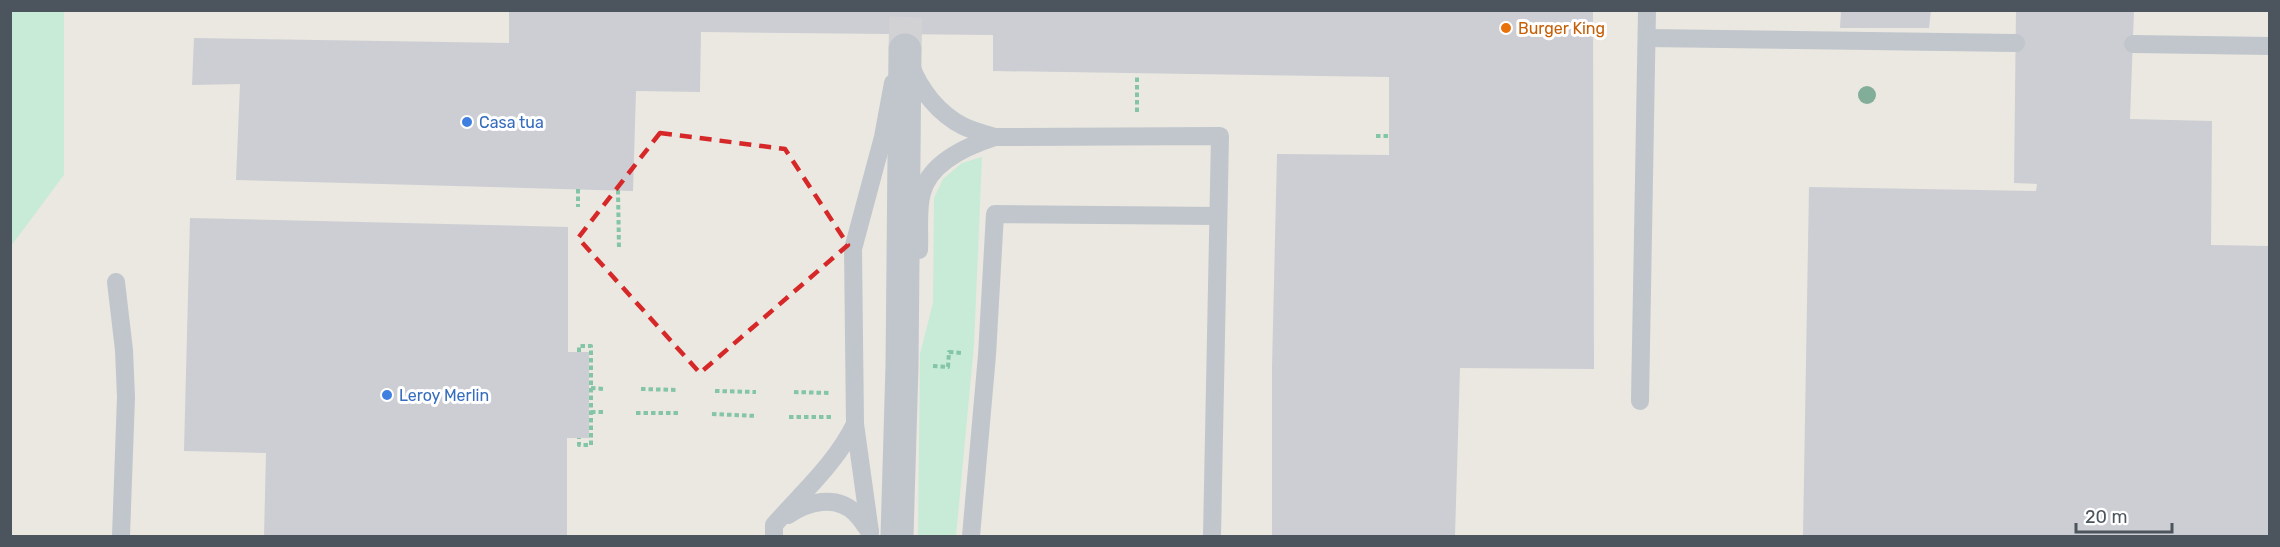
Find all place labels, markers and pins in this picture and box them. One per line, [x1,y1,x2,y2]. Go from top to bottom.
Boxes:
place label: Burger King [1518,19,1605,38]
marker: Burger King [1499,21,1513,35]
place label: Casa tua [479,113,544,132]
marker: Casa tua [460,115,474,129]
place label: Leroy Merlin [399,386,489,405]
marker: Leroy Merlin [380,388,394,402]

